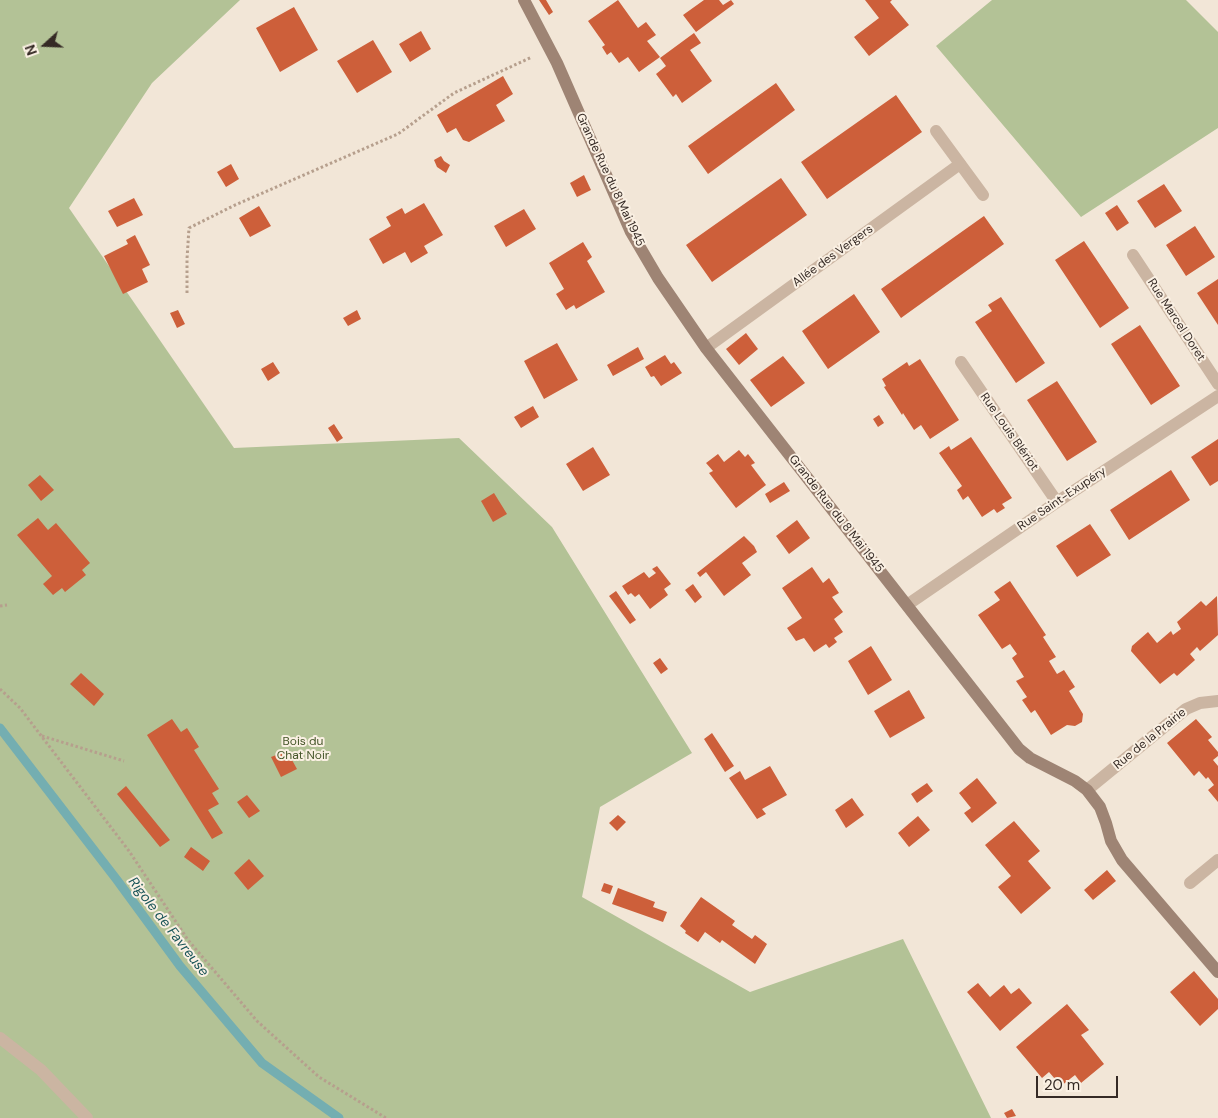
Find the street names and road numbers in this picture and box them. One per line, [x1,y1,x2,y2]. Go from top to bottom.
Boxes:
street label: Grande Rue du 8 Mai 1945 [573,111,647,249]
street label: Allée des Vergers [790,222,876,290]
street label: Rue Marcel Doret [1144,276,1208,364]
street label: Rue Louis Blériot [977,390,1041,474]
street label: Grande Rue du 8 Mai 1945 [786,452,886,576]
street label: Rue Saint-Exupéry [1015,464,1109,534]
street label: Rue de la Prairie [1111,705,1189,773]

